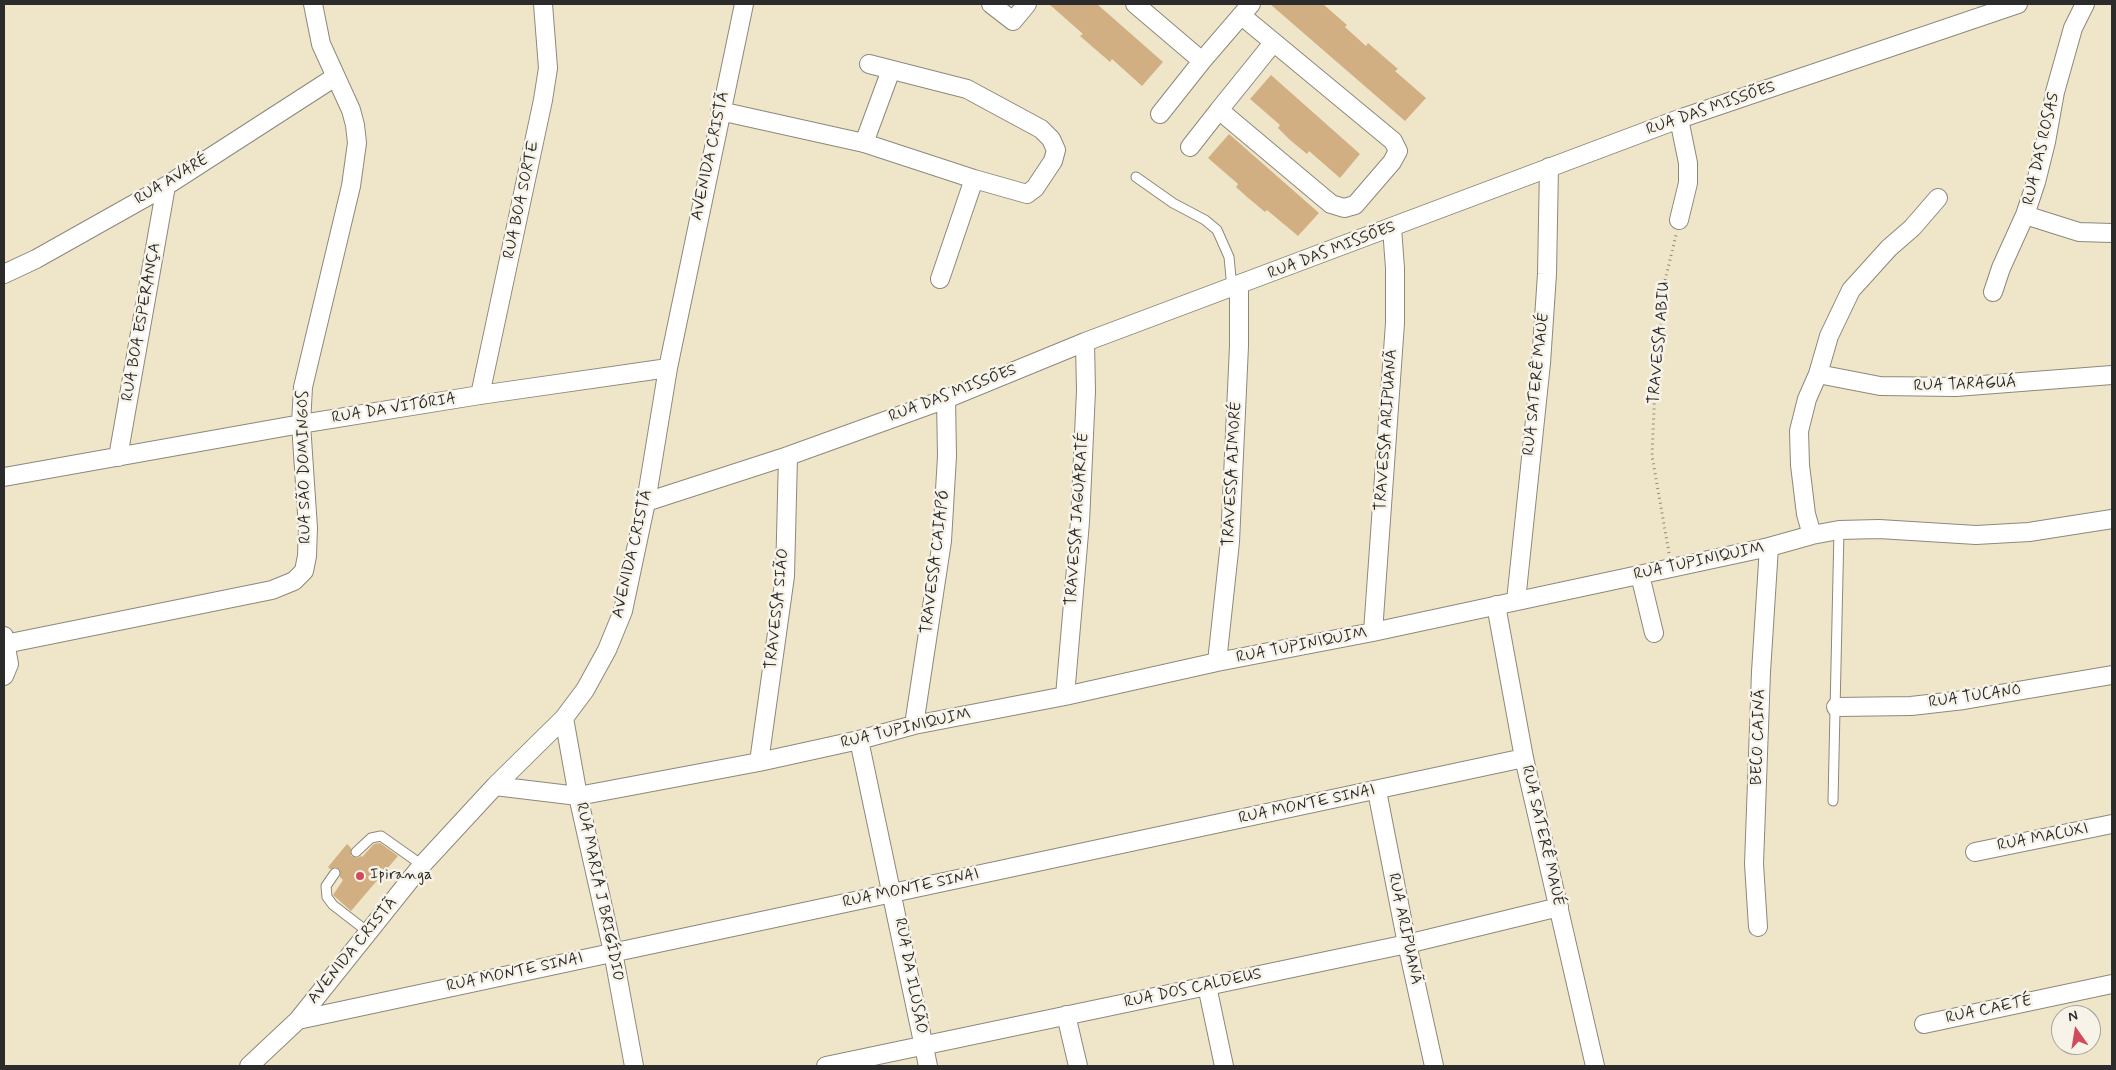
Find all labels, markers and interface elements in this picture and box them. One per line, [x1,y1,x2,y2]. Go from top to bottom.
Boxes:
street label: RUA DAS MISSÕES [1644,78,1778,140]
street label: AVENIDA CRISTÃ [688,90,734,222]
street label: RUA DAS ROSAS [2020,91,2064,207]
street label: RUA BOA SORTE [500,139,544,261]
street label: RUA AVARÉ [131,150,213,210]
street label: RUA DAS MISSÕES [1265,218,1399,284]
street label: RUA BOA ESPERANÇA [119,241,165,403]
street label: TRAVESSA ABIU [1645,281,1675,405]
street label: RUA SATERÊ MAUÉ [1520,311,1554,457]
street label: TRAVESSA ARIPUANÃ [1372,348,1402,512]
street label: RUA DAS MISSÕES [886,361,1020,427]
street label: RUA TARAGUÁ [1913,374,2017,396]
street label: RUA SÃO DOMINGOS [294,390,316,544]
street label: RUA DA VITÓRIA [331,390,457,428]
street label: TRAVESSA AIMORÉ [1220,401,1246,547]
street label: TRAVESSA JAGUARATÉ [1062,432,1094,606]
street label: AVENIDA CRISTÃ [609,488,657,620]
street label: TRAVESSA CAIAPÓ [918,489,954,635]
street label: RUA TUPINIQUIM [1632,539,1766,585]
street label: TRAVESSA SIÃO [762,547,794,671]
street label: RUA TUPINIQUIM [1235,624,1369,668]
street label: RUA TUCANO [1927,681,2023,713]
street label: BECO CAINÃ [1748,689,1770,785]
street label: RUA TUPINIQUIM [839,705,973,753]
street label: RUA SATERÊ MAUÉ [1516,764,1568,908]
street label: RUA MONTE SINAI [1237,781,1377,829]
street label: RUA MARIA J BRIGÍDIO [571,801,627,983]
street label: RUA MACUXI [1996,820,2090,856]
street label: RUA MONTE SINAI [841,865,981,913]
place label: Ipiranga [370,866,432,886]
marker: Ipiranga [354,870,366,882]
street label: RUA ARIPUANÃ [1383,872,1425,986]
street label: AVENIDA CRISTÃ [304,894,402,1008]
street label: RUA DA ILUSÃO [889,917,931,1035]
street label: RUA MONTE SINAI [445,949,585,997]
street label: RUA DOS CALDEUS [1123,965,1263,1013]
street label: RUA CAETÉ [1944,991,2034,1029]
north arrow [2051,1005,2101,1055]
text: N [2066,1007,2079,1026]

